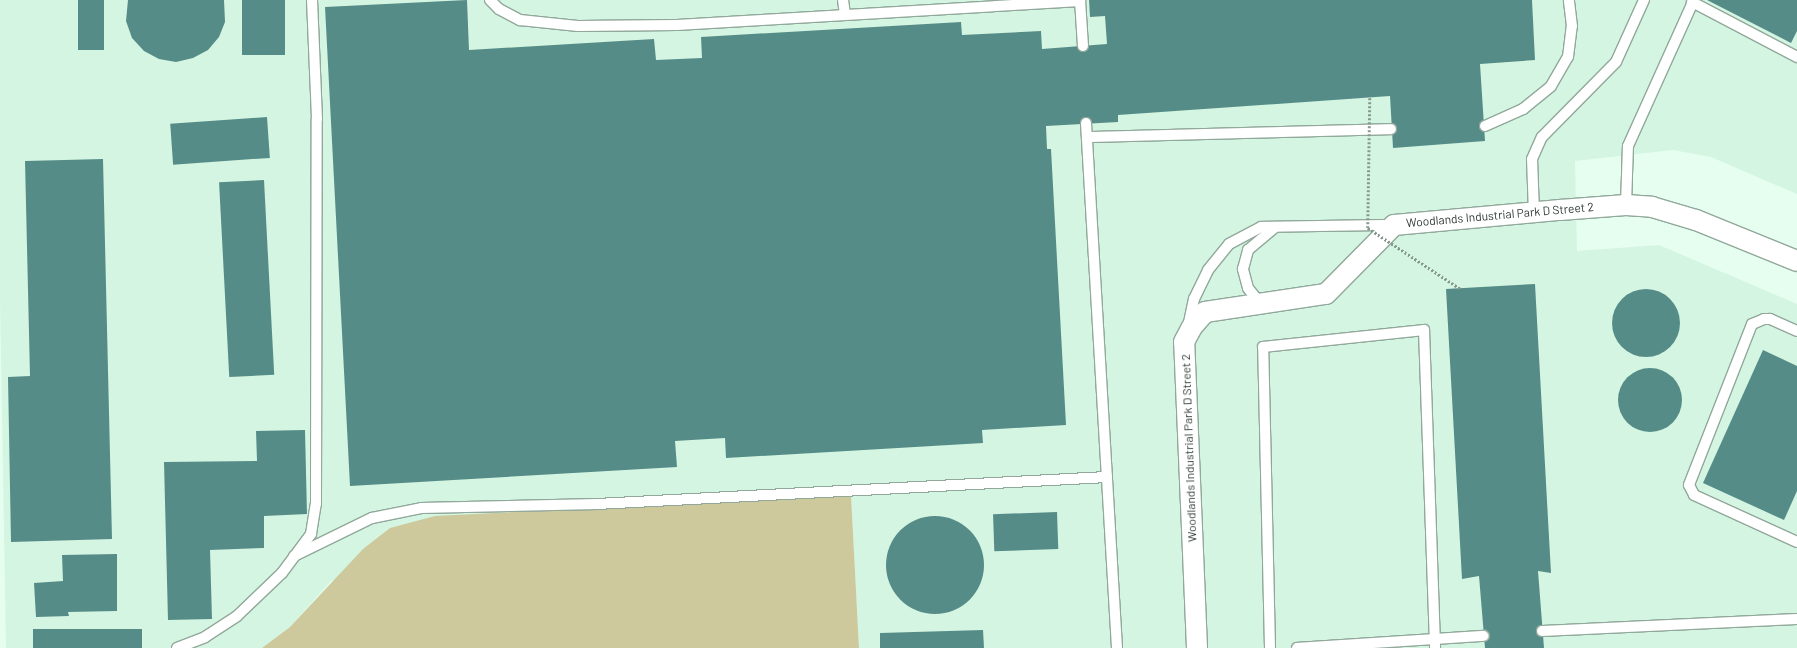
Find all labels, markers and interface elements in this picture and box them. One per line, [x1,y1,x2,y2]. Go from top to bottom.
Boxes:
street label: Woodlands Industrial Park D Street 2 [1406,200,1594,230]
street label: Woodlands Industrial Park D Street 2 [1179,354,1199,542]

